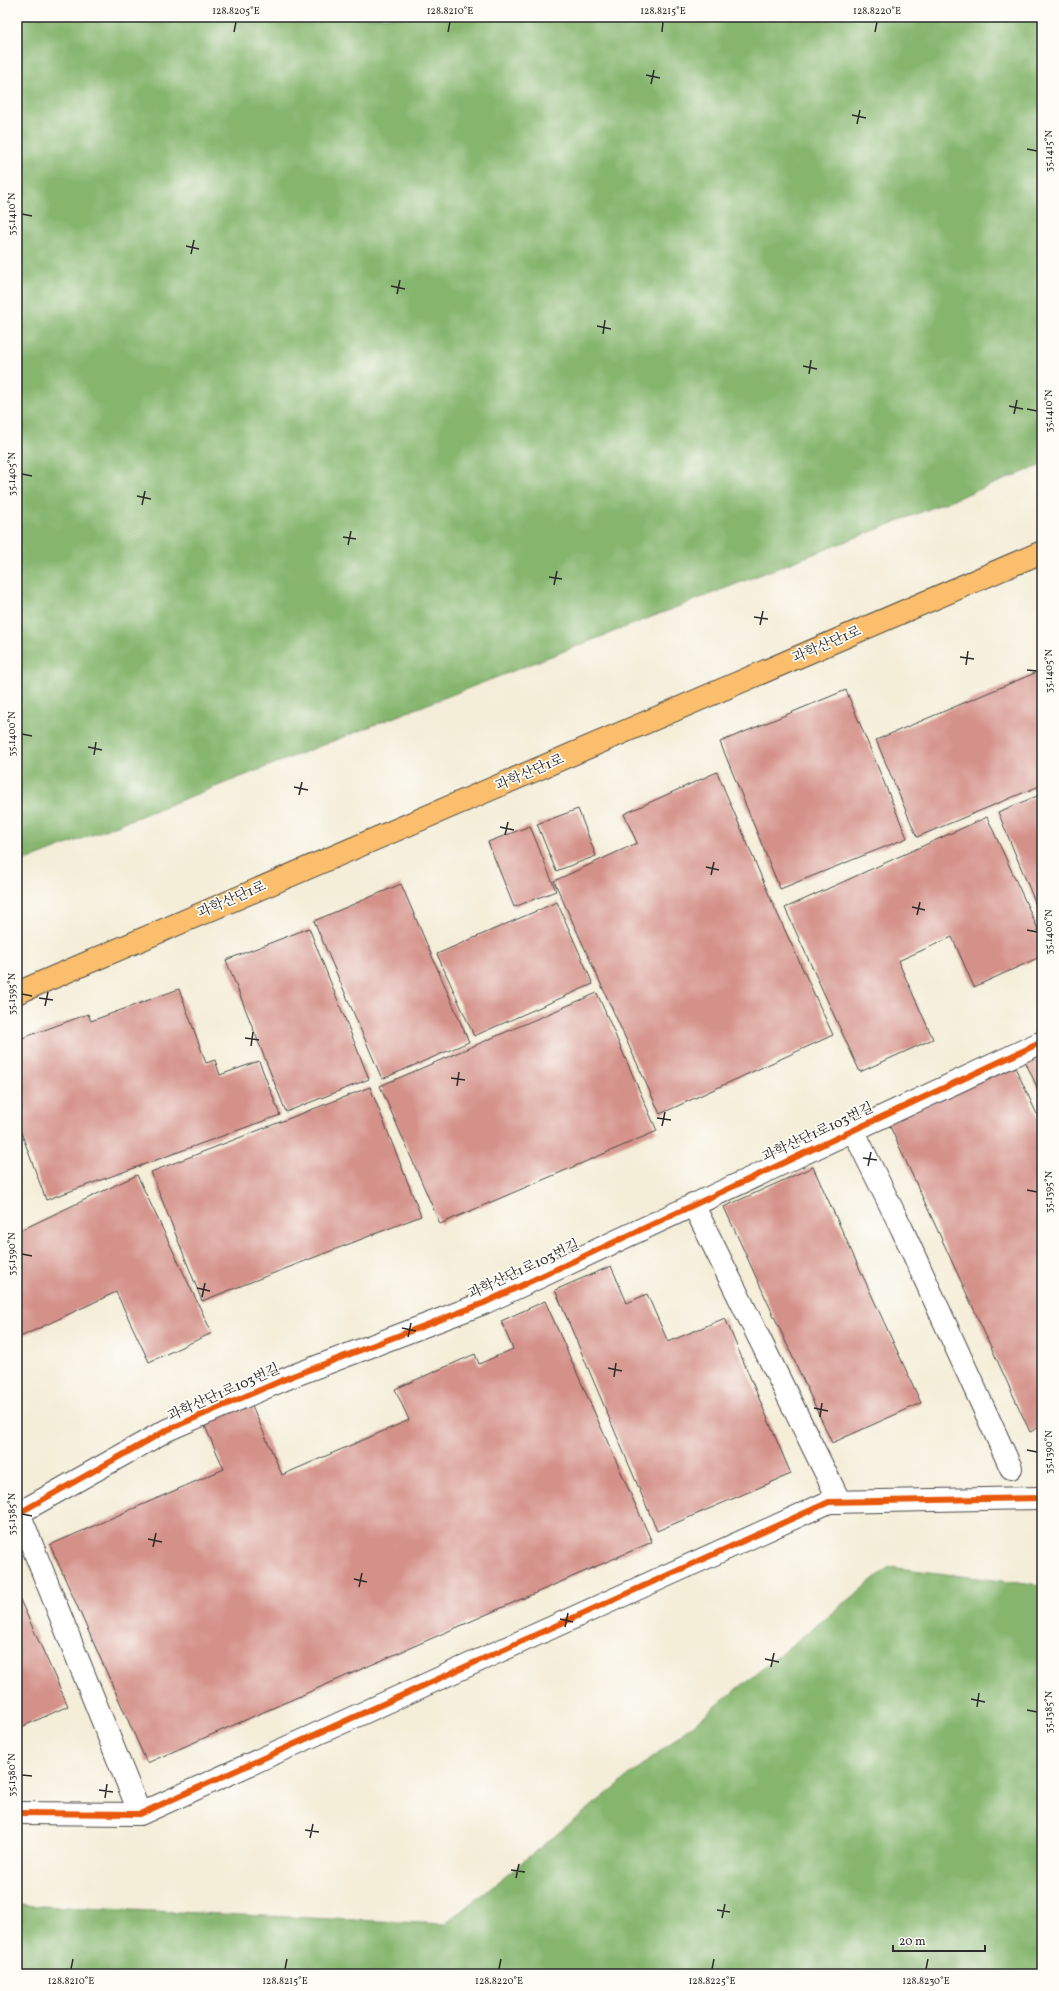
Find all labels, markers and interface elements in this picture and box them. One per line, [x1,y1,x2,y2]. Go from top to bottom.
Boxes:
text: 128.8205°E [212,4,260,18]
text: 128.8210°E [427,4,473,18]
text: 128.8215°E [640,4,686,18]
text: 128.8220°E [853,4,901,18]
text: 35.1415°N [1042,129,1056,172]
text: 35.1410°N [5,192,19,236]
text: 35.1410°N [1042,389,1056,433]
text: 35.1405°N [5,452,19,496]
street label: 과학산단1로 [790,622,865,668]
text: 35.1405°N [1042,649,1056,693]
text: 35.1400°N [5,711,19,757]
street label: 과학산단1로 [493,750,568,796]
street label: 과학산단1로 [195,877,270,923]
text: 35.1400°N [1042,909,1056,955]
text: 35.1395°N [5,972,19,1015]
street label: 과학산단1로103번길 [759,1099,877,1167]
text: 35.1395°N [1042,1170,1056,1213]
text: 35.1390°N [5,1232,19,1276]
street label: 과학산단1로103번길 [465,1236,583,1304]
street label: 과학산단1로103번길 [165,1360,283,1426]
text: 35.1390°N [1042,1430,1056,1474]
text: 35.1385°N [5,1492,19,1535]
text: 35.1385°N [1042,1690,1056,1733]
text: 35.1380°N [5,1753,19,1797]
scale bar [893,1927,985,1953]
text: 20 m [899,1934,926,1950]
text: 128.8210°E [48,1974,94,1988]
text: 128.8215°E [262,1974,308,1988]
text: 128.8220°E [475,1974,523,1988]
text: 128.8225°E [688,1974,736,1988]
text: 128.8230°E [902,1974,950,1988]

